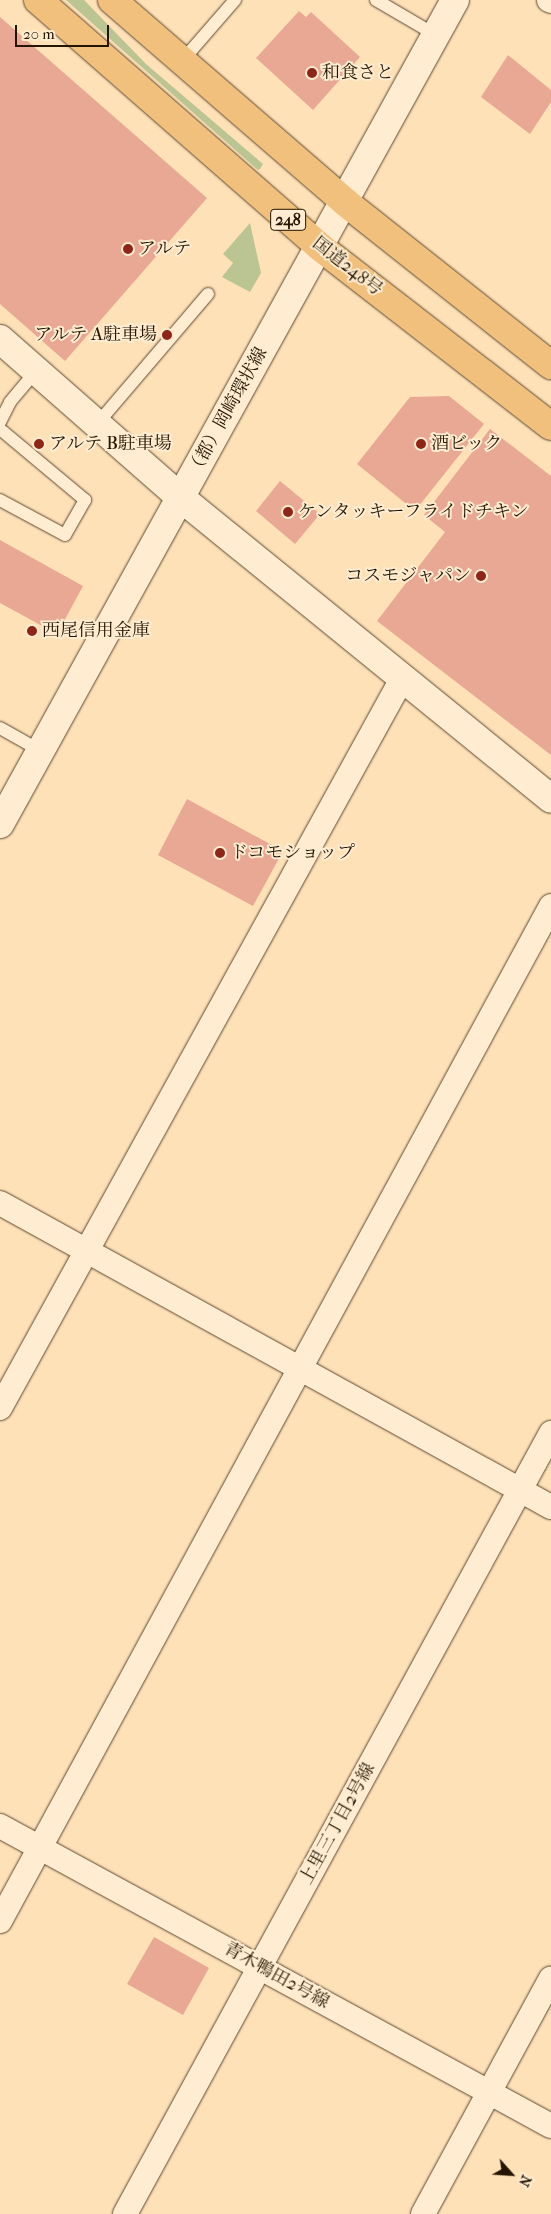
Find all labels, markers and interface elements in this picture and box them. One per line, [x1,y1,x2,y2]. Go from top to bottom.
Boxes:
scale bar [18,15,111,47]
text: 20 m [23,25,55,43]
place label: 和食さと [322,62,394,84]
marker: 和食さと [306,67,318,79]
road number: 248 [269,206,307,234]
street label: 国道248号 [308,233,386,301]
place label: アルテ [138,238,192,260]
marker: アルテ [122,243,134,255]
place label: アルテ A駐車場 [33,324,157,346]
marker: アルテ A駐車場 [161,329,173,341]
street label: （都）岡崎環状線 [184,344,272,480]
place label: アルテ B駐車場 [49,433,173,455]
place label: 酒ビック [431,433,503,455]
marker: アルテ B駐車場 [33,438,45,450]
marker: 酒ビック [415,438,427,450]
place label: ケンタッキーフライドチキン [298,501,532,523]
marker: ケンタッキーフライドチキン [282,506,294,518]
place label: コスモジャパン [345,565,471,587]
marker: コスモジャパン [475,570,487,582]
place label: 西尾信用金庫 [42,620,150,642]
marker: 西尾信用金庫 [26,625,38,637]
place label: ドコモショップ [230,842,356,864]
marker: ドコモショップ [214,847,226,859]
street label: 上里三丁目2号線 [296,1760,380,1888]
street label: 青木鴨田2号線 [219,1938,333,2014]
north arrow [486,2149,536,2199]
text: N [515,2172,535,2189]

